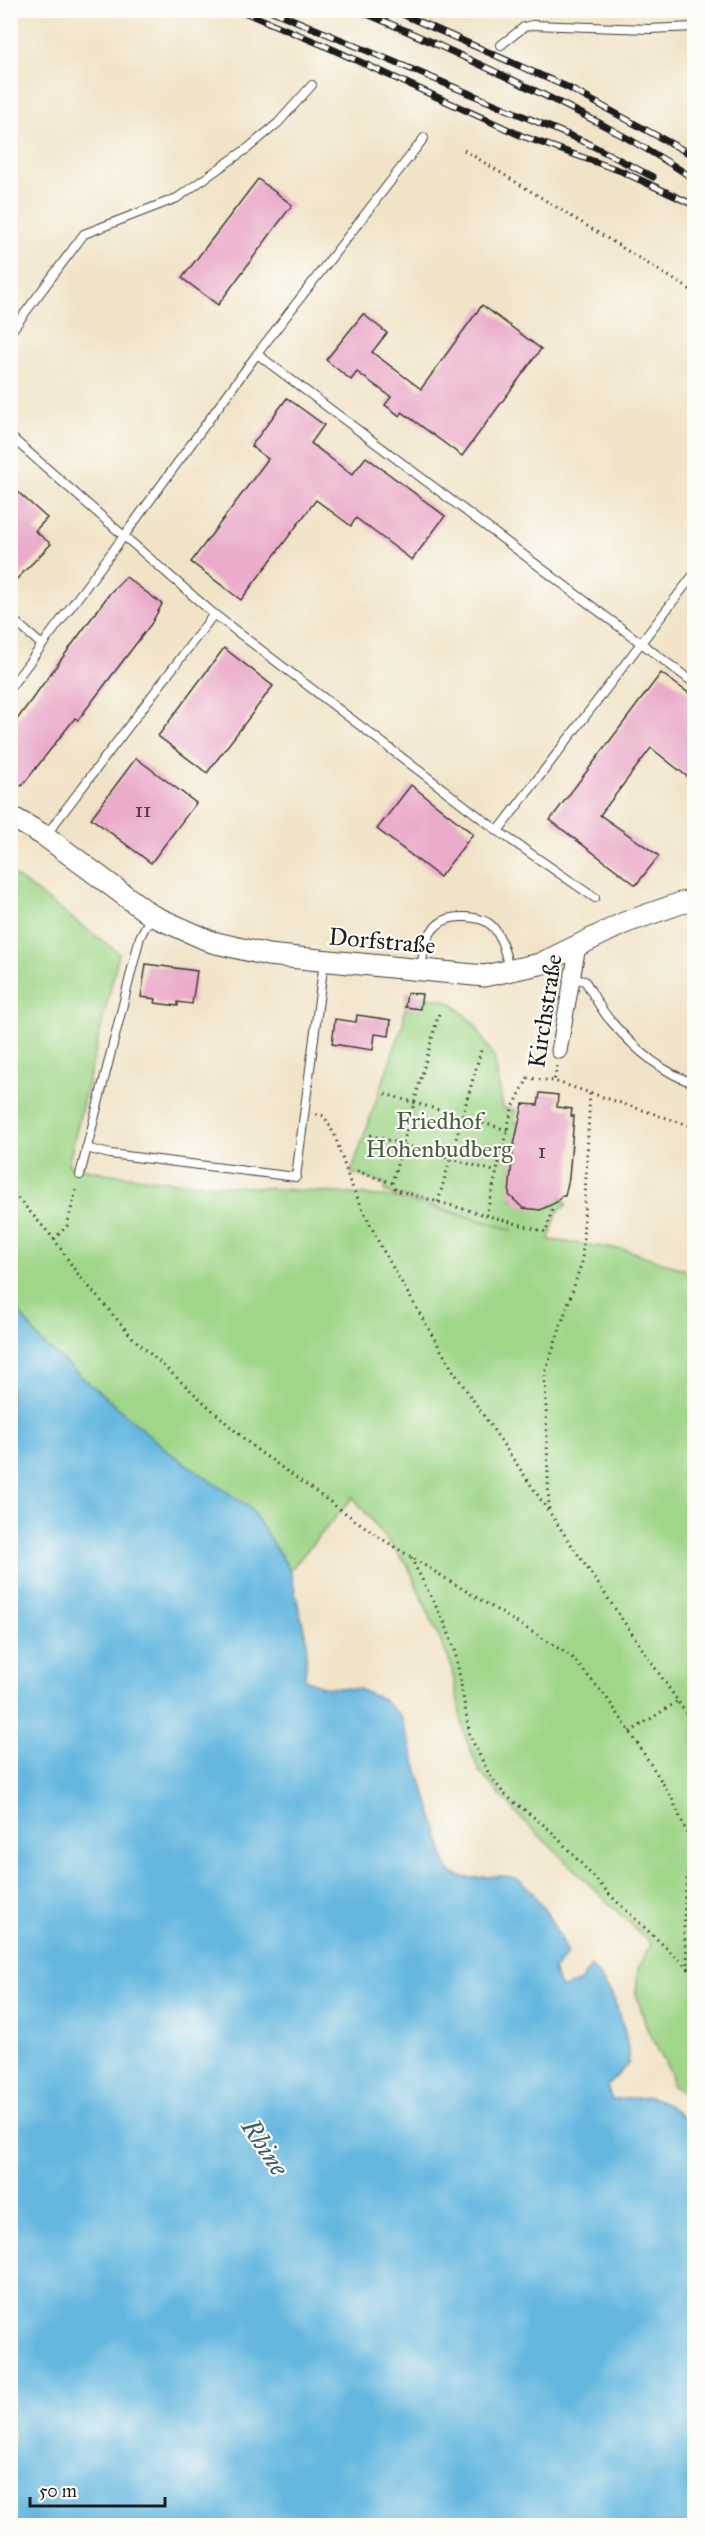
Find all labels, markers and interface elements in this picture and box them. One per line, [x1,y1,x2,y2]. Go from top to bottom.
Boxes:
house number: 11 [135,797,151,823]
street label: Dorfstraße [327,921,437,961]
street label: Kirchstraße [521,952,569,1070]
park label: Friedhof Hohenbudberg [365,1106,513,1164]
house number: 1 [538,1138,546,1164]
water label: Rhine [234,2112,296,2183]
scale bar [30,2470,165,2508]
text: 50 m [39,2480,77,2502]

